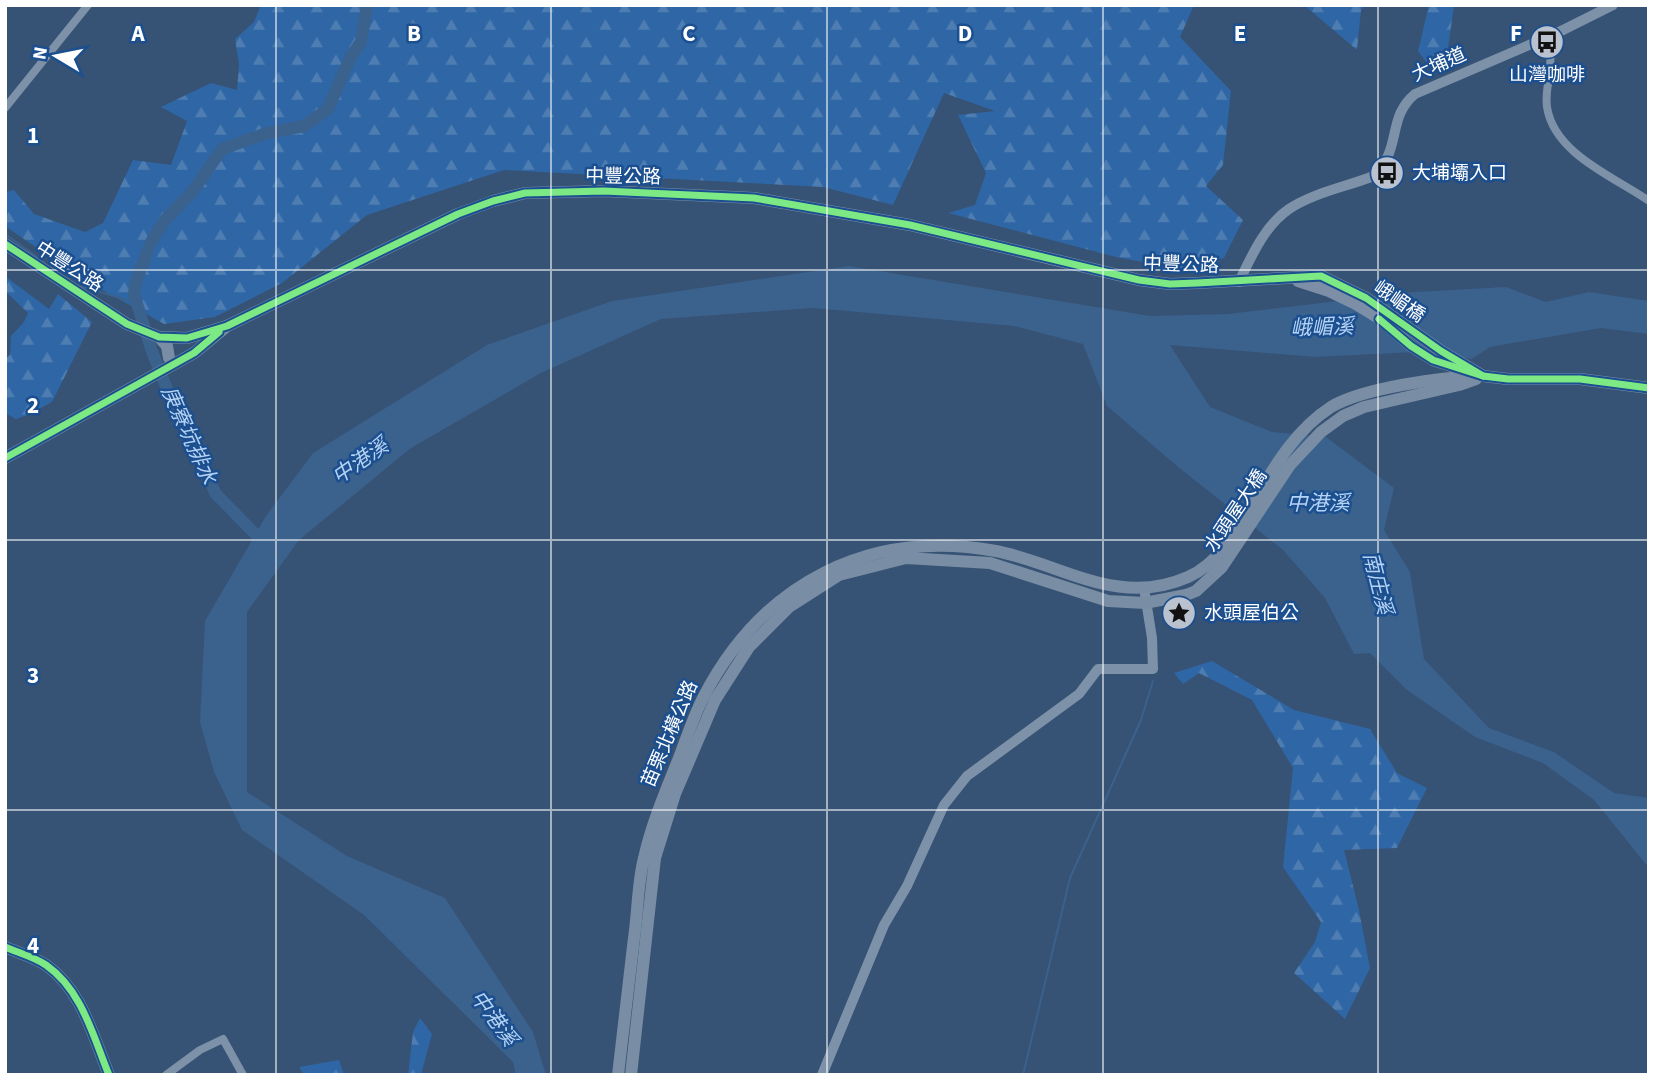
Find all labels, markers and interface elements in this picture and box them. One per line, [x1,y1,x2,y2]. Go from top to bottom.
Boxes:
text: A [130,17,145,50]
text: B [407,17,421,50]
text: C [682,17,696,50]
text: D [958,17,972,50]
text: E [1234,17,1246,50]
text: F [1510,17,1522,50]
north arrow [21,21,91,91]
bus stop icon: 山灣咖啡 [1528,23,1566,61]
street label: 大埔道 [1407,41,1471,89]
text: N [26,45,55,62]
place label: 山灣咖啡 [1509,62,1585,89]
text: 1 [27,119,39,152]
bus stop icon: 大埔壩入口 [1368,154,1406,192]
place label: 大埔壩入口 [1412,160,1507,187]
street label: 中豐公路 [585,163,661,191]
street label: 中豐公路 [30,235,108,299]
street label: 中豐公路 [1143,250,1219,280]
street label: 峨嵋橋 [1368,275,1430,329]
water label: 峨嵋溪 [1290,311,1357,343]
water label: 庚寮坑排水 [154,381,224,490]
text: 2 [27,389,39,422]
water label: 中港溪 [326,429,397,491]
street label: 水頭屋大橋 [1198,464,1274,558]
water label: 中港溪 [1287,488,1352,518]
water label: 南庄溪 [1356,549,1401,620]
place icon: 水頭屋伯公 [1160,594,1198,632]
place label: 水頭屋伯公 [1204,600,1299,627]
text: 3 [27,659,39,692]
street label: 苗栗北橫公路 [635,676,705,792]
text: 4 [27,929,39,962]
water label: 中港溪 [463,984,526,1055]

